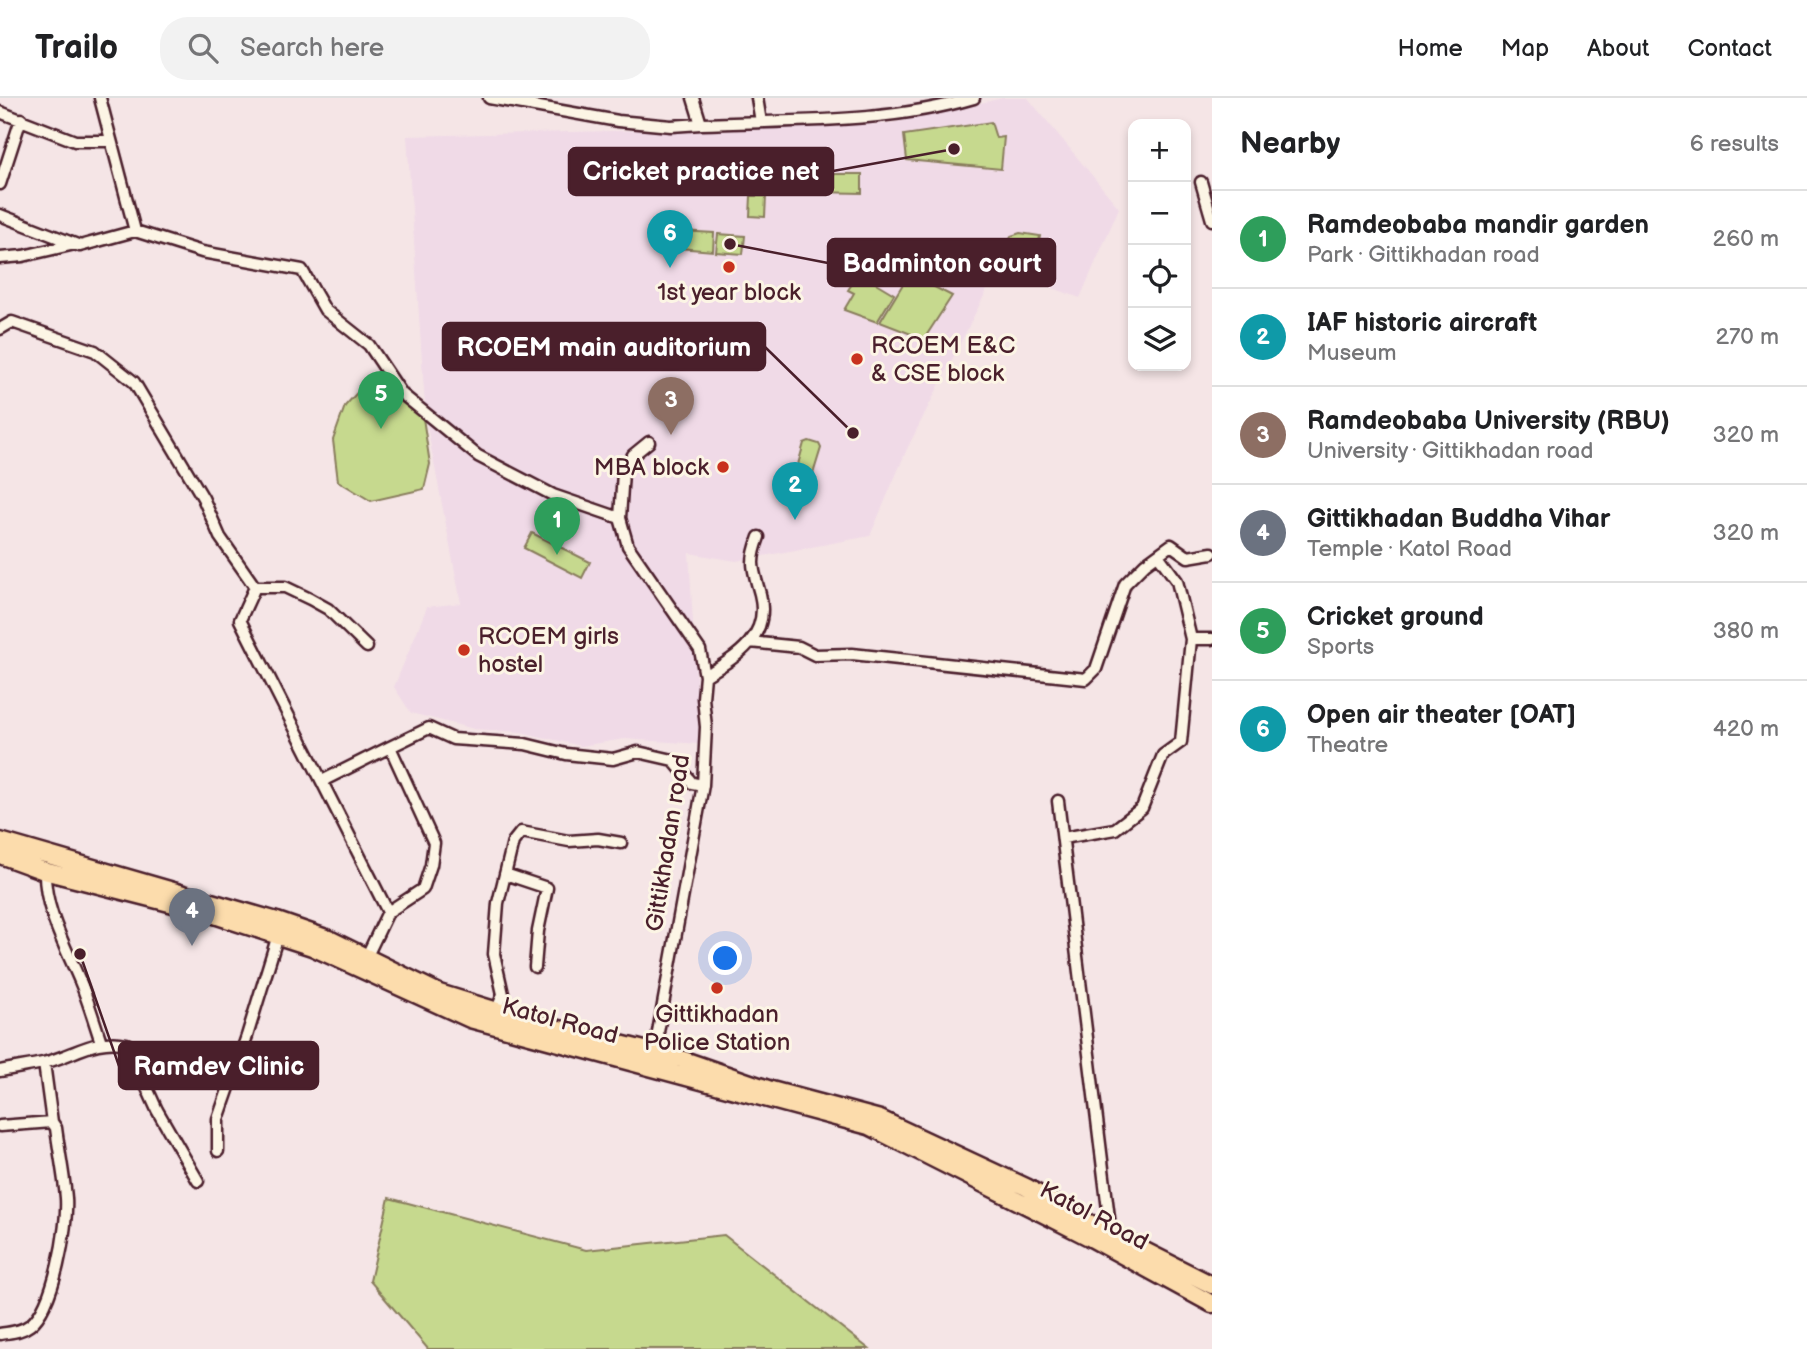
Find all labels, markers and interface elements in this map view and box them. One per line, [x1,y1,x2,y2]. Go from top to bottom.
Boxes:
search box [160,17,650,80]
text: Trailo [35,28,118,68]
icon: search [184,29,222,67]
text: Search here [240,33,384,64]
text: Home [1398,34,1463,63]
text: Map [1501,34,1549,63]
text: About [1587,34,1649,63]
text: Contact [1687,34,1772,63]
map controls [1128,119,1191,371]
button: + [1128,119,1191,182]
text: Nearby [1240,126,1340,162]
text: 6 results [1690,130,1779,158]
callout: Cricket practice net [569,148,833,195]
text: Cricket practice net [583,157,820,188]
button: − [1128,182,1191,245]
pin: 6 [647,210,693,268]
text: Ramdeobaba mandir garden [1307,210,1649,241]
text: 1 [1258,225,1268,253]
text: 260 m [1713,225,1779,253]
callout: Badminton court [828,239,1055,286]
text: Park · Gittikhadan road [1307,241,1540,269]
button: locate [1128,245,1191,308]
text: Badminton court [842,249,1042,280]
marker: 1st year block [721,259,737,275]
place label: 1st year block [657,278,801,307]
button: layers [1128,308,1191,371]
text: IAF historic aircraft [1307,308,1537,339]
callout: RCOEM main auditorium [443,323,765,370]
text: 2 [1256,323,1270,351]
text: 270 m [1715,323,1779,351]
place label: RCOEM E&C & CSE block [871,331,1015,388]
text: RCOEM main auditorium [457,333,751,364]
text: Museum [1307,339,1397,367]
marker: RCOEM E&C & CSE block [849,351,865,367]
pin: 5 [358,371,404,429]
pin: 3 [648,377,694,435]
text: Ramdeobaba University (RBU) [1307,406,1670,437]
text: 3 [1256,421,1270,449]
text: 320 m [1713,421,1779,449]
text: University · Gittikhadan road [1307,437,1593,465]
place label: MBA block [594,453,709,482]
marker: MBA block [715,459,731,475]
pin: 2 [772,462,818,520]
pin: 1 [534,497,580,555]
text: Gittikhadan Buddha Vihar [1307,504,1610,535]
text: 4 [1256,519,1270,547]
text: 320 m [1713,519,1779,547]
text: Temple · Katol Road [1307,535,1512,563]
text: Cricket ground [1307,602,1484,633]
text: 5 [1256,617,1270,645]
text: 380 m [1713,617,1779,645]
place label: RCOEM girls hostel [478,622,619,679]
text: Sports [1307,633,1374,661]
marker: RCOEM girls hostel [456,642,472,658]
text: Open air theater [OAT] [1307,700,1576,731]
text: 6 [1256,715,1270,743]
text: 420 m [1713,715,1779,743]
text: Theatre [1307,731,1388,759]
street label: Gittikhadan road [640,752,696,934]
pin: 4 [169,888,215,946]
your location [708,941,742,975]
marker: Gittikhadan Police Station [709,980,725,996]
street label: Katol Road [499,992,621,1050]
place label: Gittikhadan Police Station [644,1000,790,1057]
callout: Ramdev Clinic [119,1042,318,1089]
text: Ramdev Clinic [134,1052,304,1083]
street label: Katol Road [1035,1175,1153,1257]

